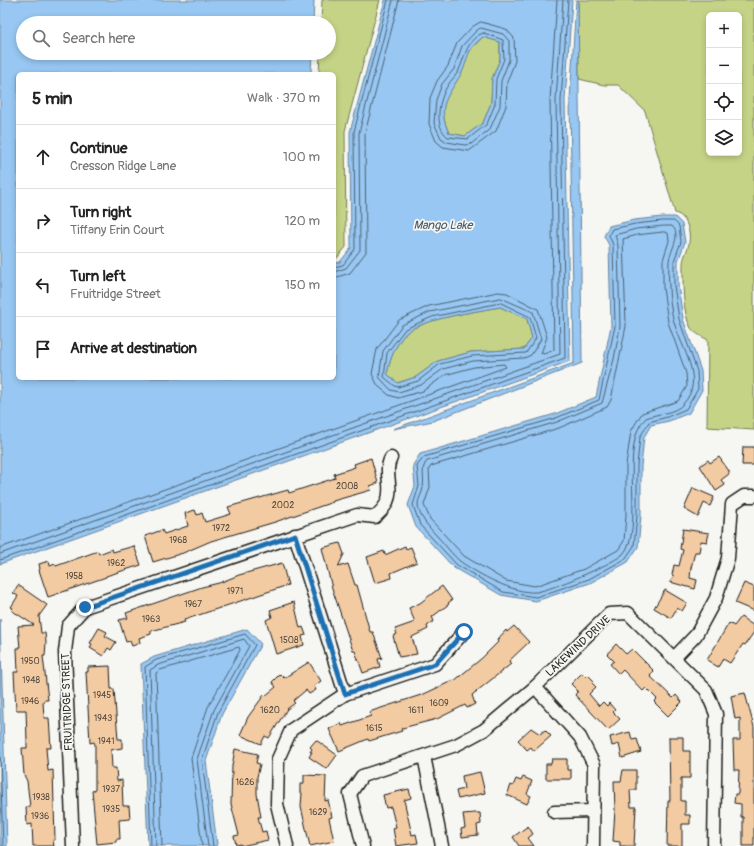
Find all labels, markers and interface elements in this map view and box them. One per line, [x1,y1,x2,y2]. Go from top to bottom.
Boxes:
map controls [706,12,742,156]
button: + [706,12,742,48]
search box [16,16,336,60]
icon: search [30,27,52,49]
text: Search here [62,29,135,48]
button: − [706,48,742,84]
button: locate [706,84,742,120]
text: 5 min [32,88,72,109]
text: Walk · 370 m [247,90,320,106]
button: layers [706,120,742,156]
text: Continue [70,139,128,158]
icon: ahead [32,146,54,168]
text: 100 m [283,149,320,165]
text: Cresson Ridge Lane [70,158,176,174]
text: Turn right [70,203,131,222]
icon: right [32,210,54,232]
text: 120 m [284,213,320,229]
water label: Mango Lake [413,218,474,233]
text: Tiffany Erin Court [70,222,164,238]
text: Turn left [70,267,126,286]
icon: left [32,274,54,296]
text: 150 m [285,277,320,293]
text: Fruitridge Street [70,286,161,302]
icon: arrive [32,338,54,360]
text: Arrive at destination [70,339,197,358]
house number: 2008 [336,481,358,492]
house number: 2002 [272,500,294,511]
house number: 1972 [212,523,230,534]
house number: 1968 [169,535,187,546]
house number: 1962 [107,558,125,569]
house number: 1958 [65,571,83,582]
house number: 1971 [227,586,243,597]
route end [76,598,94,616]
house number: 1967 [184,599,202,610]
street label: LAKEWIND DRIVE [543,613,613,679]
house number: 1963 [142,614,160,625]
route start [455,623,473,641]
house number: 1508 [279,635,299,646]
street label: FRUITRIDGE STREET [59,653,75,751]
house number: 1950 [20,656,40,667]
house number: 1948 [22,675,40,686]
house number: 1945 [93,690,111,701]
house number: 1946 [21,696,39,707]
house number: 1609 [429,698,449,709]
house number: 1620 [260,705,280,716]
house number: 1611 [408,705,424,716]
house number: 1943 [94,713,112,724]
house number: 1615 [365,723,383,734]
house number: 1941 [98,736,114,747]
house number: 1626 [235,777,255,788]
house number: 1937 [102,784,120,795]
house number: 1938 [32,792,50,803]
house number: 1935 [102,804,120,815]
house number: 1629 [309,807,328,818]
house number: 1936 [31,811,49,822]

